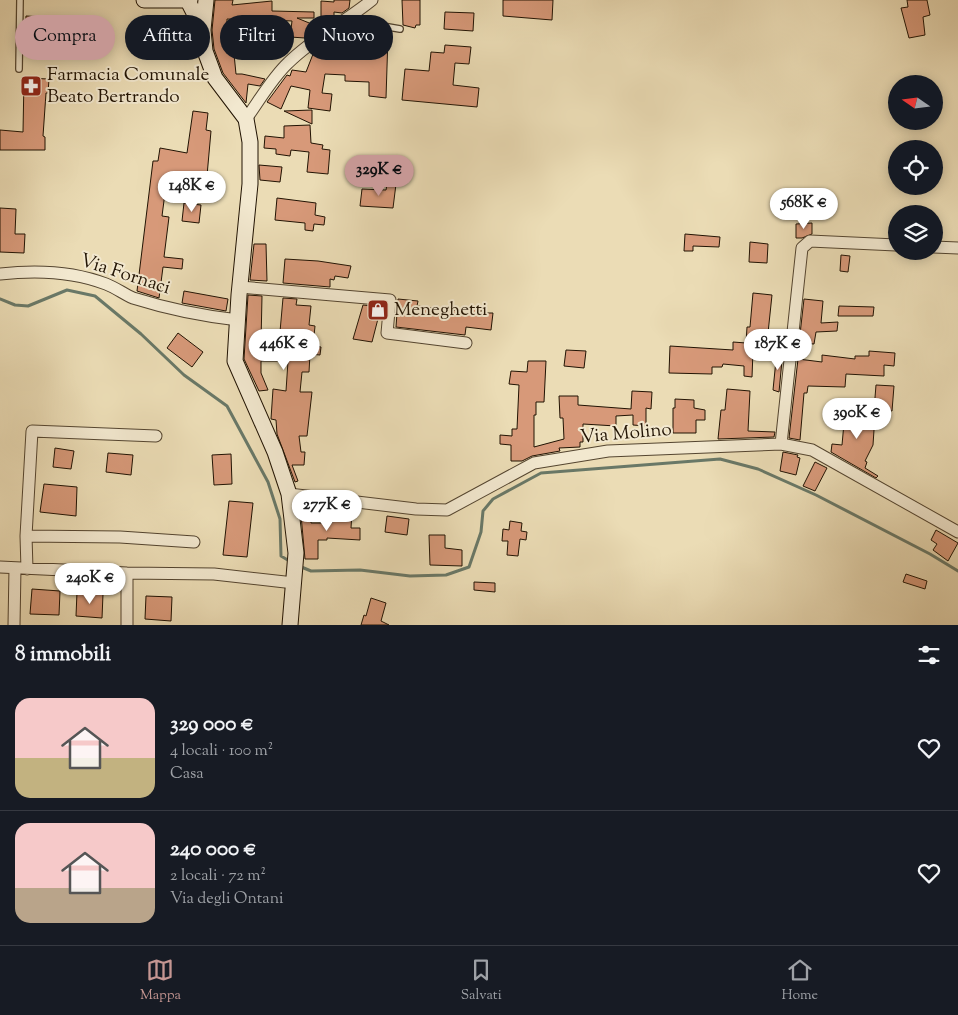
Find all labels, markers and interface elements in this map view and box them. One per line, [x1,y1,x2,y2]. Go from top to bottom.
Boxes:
chip: Compra [15,15,115,60]
chip: Affitta [125,15,210,60]
chip: Filtri [220,15,294,60]
chip: Nuovo [304,15,393,60]
place label: Farmacia Comunale Beato Bertrando [47,62,210,111]
pharmacy icon: Farmacia Comunale Beato Bertrando [19,74,43,98]
north arrow [888,75,942,130]
map controls [888,75,943,260]
button: locate [888,140,943,195]
pin: 329K € [338,154,420,197]
text: 329K € [356,159,402,182]
pin: 148K € [151,170,233,213]
text: 148K € [169,175,215,198]
pin: 568K € [763,188,845,230]
text: 568K € [781,192,827,215]
button: layers [888,205,943,260]
street label: Via Fornaci [76,248,174,302]
place label: Meneghetti [394,297,487,324]
shop icon: Meneghetti [366,298,390,322]
pin: 446K € [243,328,325,371]
pin: 187K € [737,328,819,371]
text: 446K € [260,333,308,356]
text: 187K € [755,333,801,356]
pin: 390K € [816,398,898,440]
text: 390K € [833,402,881,425]
street label: Via Molino [579,417,673,451]
pin: 277K € [286,490,368,532]
text: 277K € [303,494,351,517]
pin: 240K € [49,562,131,605]
text: 240K € [66,567,114,590]
text: 8 immobili [15,640,111,670]
icon: filters [915,641,943,669]
text: 329 000 € [170,710,254,740]
icon: home [55,718,115,778]
icon: heart [915,734,943,762]
text: 4 locali · 100 m² [170,740,273,763]
text: Casa [170,763,204,786]
text: 240 000 € [170,835,257,865]
icon: home [55,843,115,903]
icon: heart [915,859,943,887]
text: 2 locali · 72 m² [170,865,266,888]
text: Via degli Ontani [170,888,284,911]
tab: Mappa [140,956,181,1006]
tab: Salvati [461,956,502,1006]
tab: Home [781,956,818,1006]

